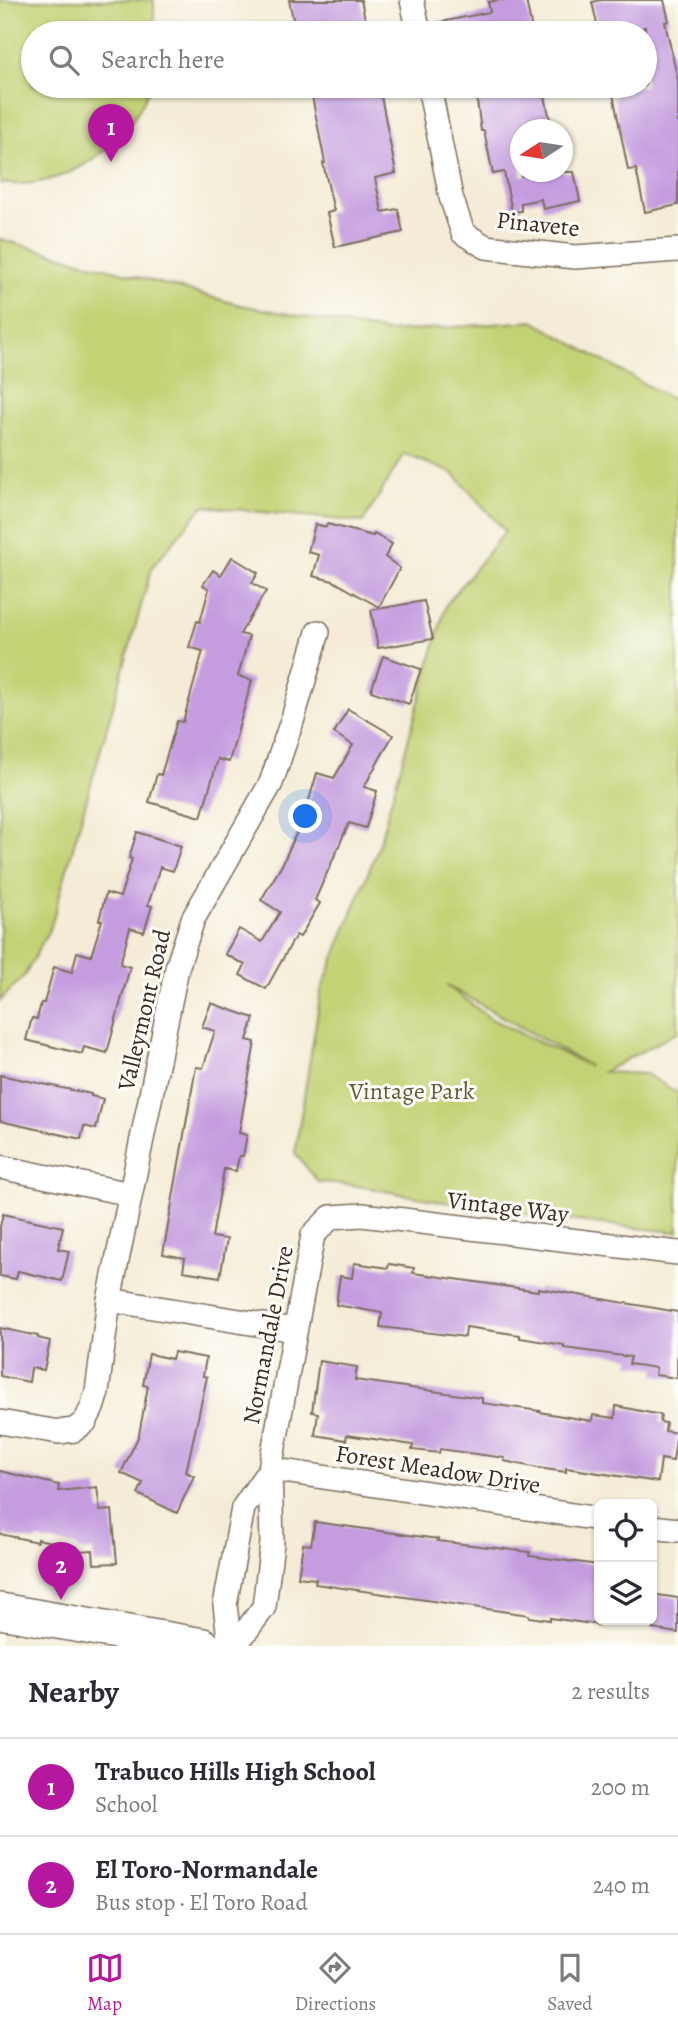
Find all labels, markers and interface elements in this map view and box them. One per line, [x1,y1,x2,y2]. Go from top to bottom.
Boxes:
search box [21,21,657,98]
icon: search [45,41,83,79]
text: Search here [101,42,225,77]
pin: 1 [88,104,134,162]
north arrow [510,119,573,182]
street label: Pinavete [495,204,581,244]
your location [288,799,322,833]
street label: Valleymont Road [110,926,178,1095]
park label: Vintage Park [348,1075,475,1107]
street label: Vintage Way [444,1184,571,1230]
street label: Normandale Drive [235,1243,301,1427]
street label: Forest Meadow Drive [333,1437,543,1501]
map controls [594,1499,657,1625]
button: locate [594,1499,657,1562]
pin: 2 [38,1542,84,1600]
button: layers [594,1562,657,1625]
text: Nearby [28,1672,119,1712]
text: 2 results [572,1676,650,1707]
text: Trabuco Hills High School [95,1754,376,1789]
text: 1 [47,1772,55,1803]
text: 200 m [591,1772,650,1803]
text: School [95,1789,157,1820]
text: El Toro-Normandale [95,1852,318,1887]
text: 2 [45,1870,57,1901]
text: 240 m [593,1870,650,1901]
text: Bus stop · El Toro Road [95,1887,308,1918]
tab: Map [86,1949,124,2017]
tab: Directions [295,1949,376,2017]
tab: Saved [547,1949,592,2017]

